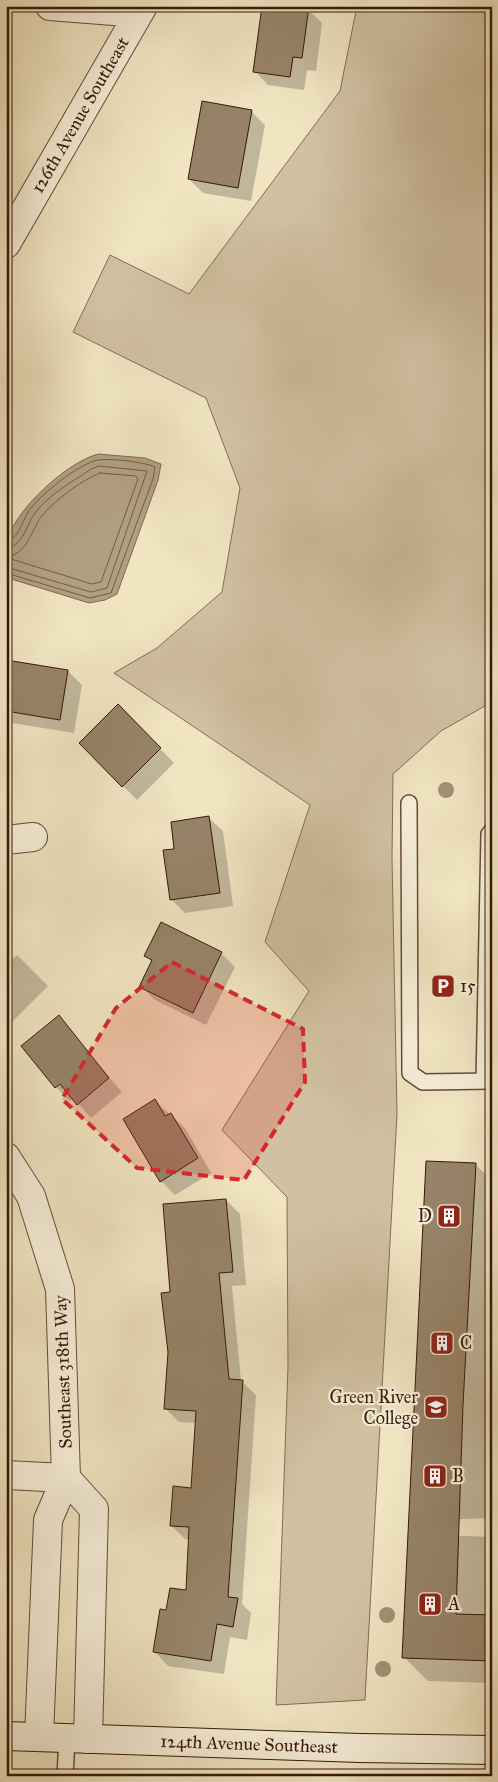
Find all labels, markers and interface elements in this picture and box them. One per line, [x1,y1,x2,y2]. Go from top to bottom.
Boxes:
street label: 126th Avenue Southeast [26,32,134,197]
parking icon: 15 [430,973,456,999]
place label: 15 [460,975,476,997]
building icon: D [436,1203,462,1229]
place label: D [418,1205,432,1227]
street label: Southeast 318th Way [49,1294,77,1449]
building icon: C [429,1330,455,1356]
place label: C [460,1332,472,1354]
place label: Green River College [330,1386,418,1430]
school or university icon: Green River College [423,1394,449,1420]
building icon: B [422,1463,448,1489]
place label: B [452,1465,464,1487]
building icon: A [417,1591,443,1617]
place label: A [447,1593,460,1615]
street label: 124th Avenue Southeast [160,1730,339,1758]

